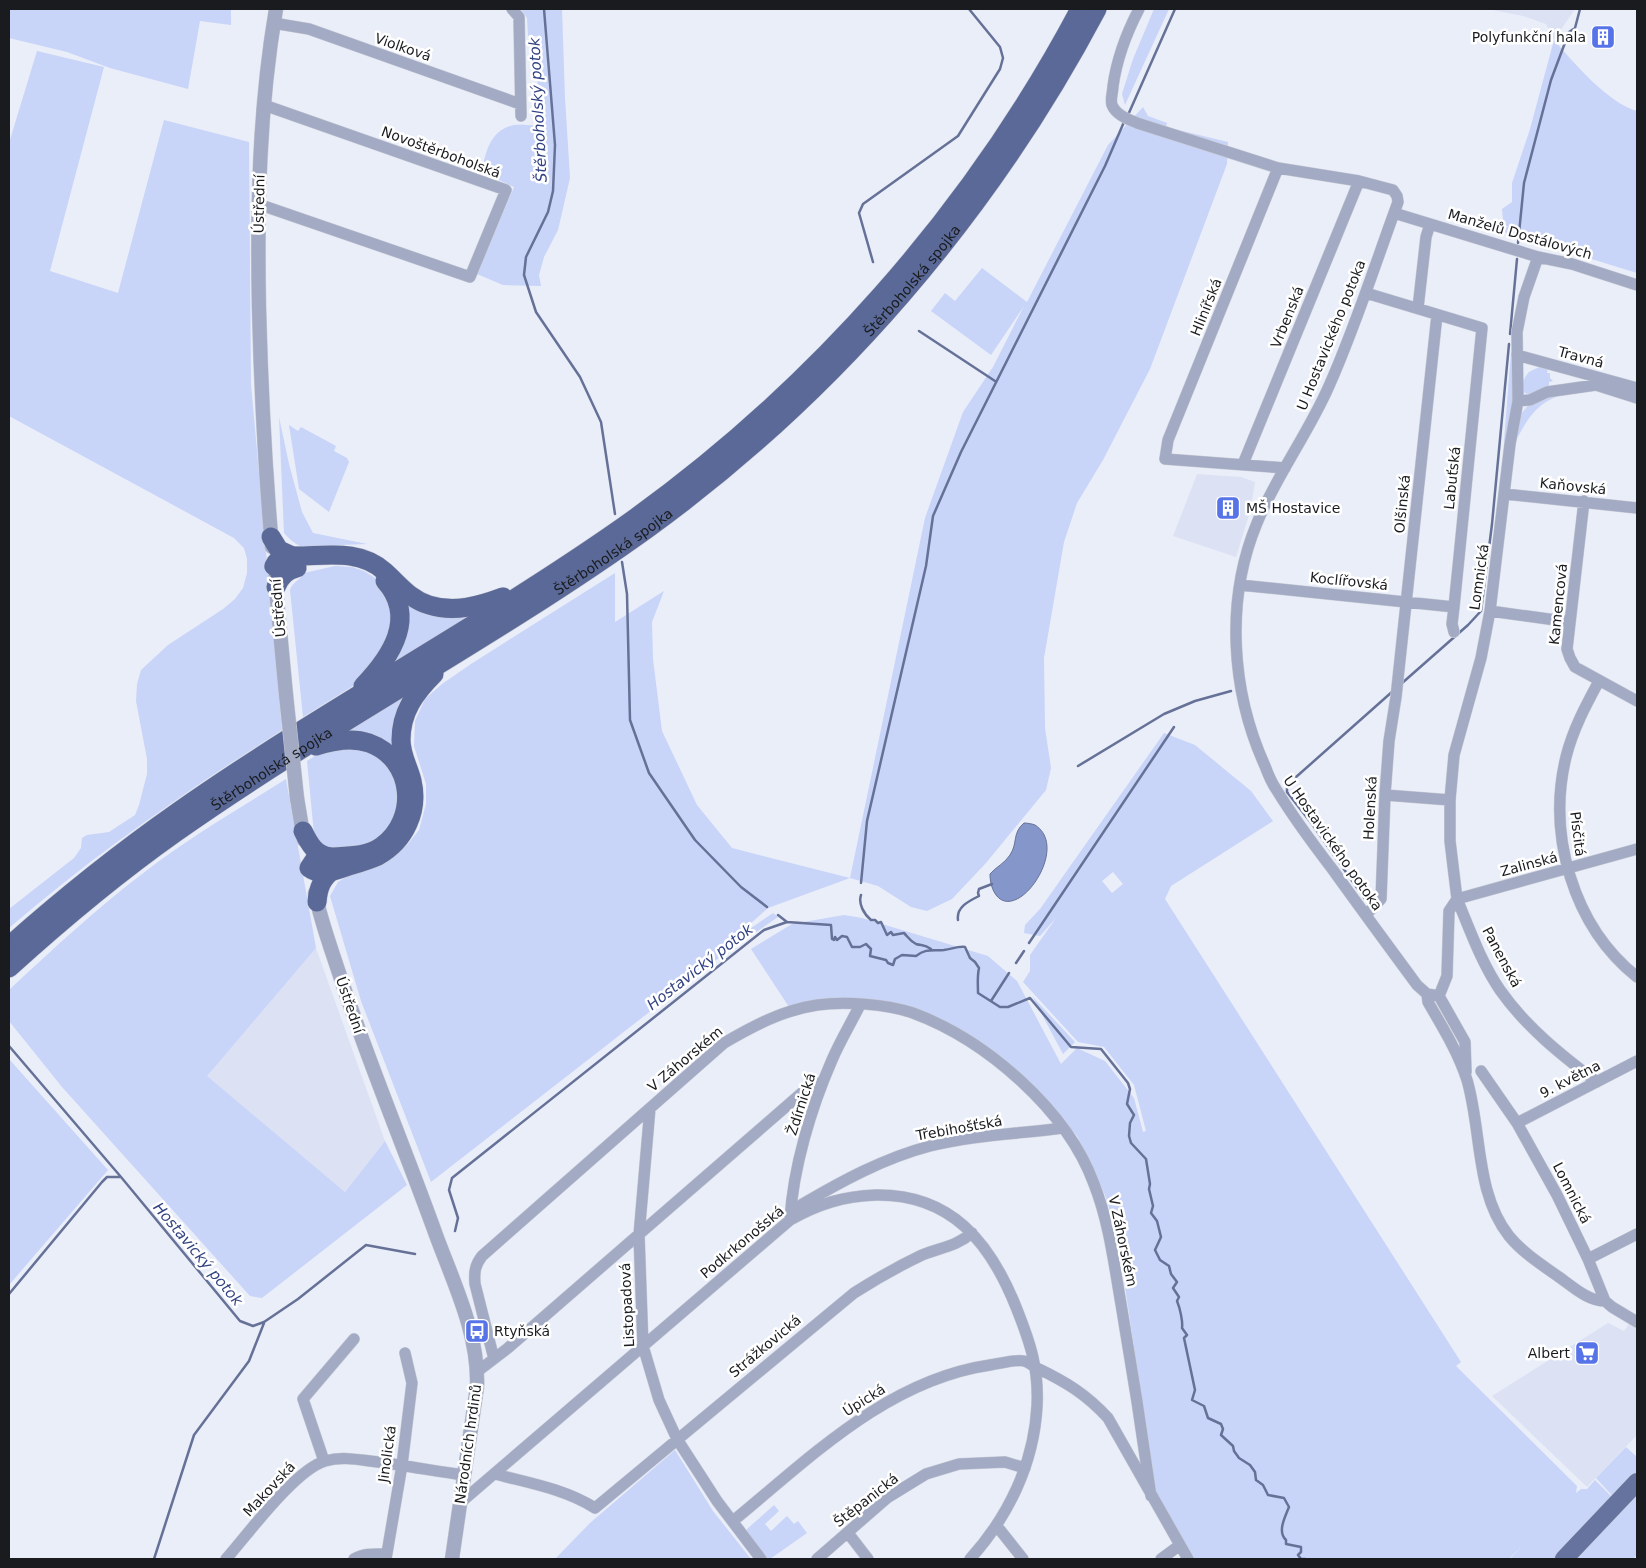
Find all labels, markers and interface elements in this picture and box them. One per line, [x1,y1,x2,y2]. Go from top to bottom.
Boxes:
building icon: Polyfunkční hala [1590,24,1616,50]
place label: Polyfunkční hala [1472,29,1586,45]
street label: Violková [373,30,433,64]
water label: Štěrboholský potok [524,36,551,183]
street label: Novoštěrboholská [379,123,503,181]
street label: Ústřední [249,173,268,234]
street label: Manželů Dostálových [1446,206,1594,262]
street label: Štěrboholská spojka [860,222,964,340]
street label: U Hostavického potoka [1293,257,1369,413]
street label: Hlinířská [1187,276,1225,338]
street label: Vrbenská [1267,284,1307,350]
street label: Travná [1555,343,1606,371]
street label: Labuťská [1441,446,1463,510]
street label: Olšinská [1391,474,1413,534]
street label: Kaňovská [1539,475,1607,497]
building icon: MŠ Hostavice [1215,495,1241,521]
place label: MŠ Hostavice [1246,499,1340,516]
street label: Štěrboholská spojka [550,505,676,598]
street label: Lomnická [1466,543,1492,611]
street label: Kamencová [1546,563,1570,645]
street label: Koclířovská [1309,569,1389,593]
street label: Ústřední [266,577,289,638]
street label: Štěrboholská spojka [207,724,335,814]
street label: U Hostavického potoka [1280,772,1386,914]
street label: Holenská [1360,776,1380,840]
street label: Písčitá [1567,811,1589,857]
street label: Zalinská [1499,849,1559,879]
water label: Hostavický potok [643,919,758,1014]
street label: Panenská [1479,924,1525,990]
street label: Ústřední [333,974,368,1036]
street label: V Záhorském [644,1023,726,1095]
street label: 9. května [1537,1057,1603,1101]
street label: Ždírnická [782,1070,819,1137]
street label: Třebihošťská [914,1113,1003,1144]
street label: Lomnická [1550,1160,1594,1226]
street label: V Záhorském [1106,1194,1140,1288]
water label: Hostavický potok [150,1199,247,1310]
street label: Podkrkonošská [697,1202,787,1282]
street label: Listopadová [617,1262,637,1348]
street label: Strážkovická [726,1311,804,1381]
bus stop icon: Rtyňská [464,1318,490,1344]
place label: Rtyňská [494,1323,550,1339]
supermarket icon: Albert [1574,1340,1600,1366]
place label: Albert [1528,1345,1571,1361]
street label: Úpická [839,1380,888,1419]
street label: Národních hrdinů [452,1383,484,1505]
street label: Jinolická [375,1424,399,1485]
street label: Makovská [240,1458,298,1520]
street label: Štěpanická [830,1469,901,1530]

